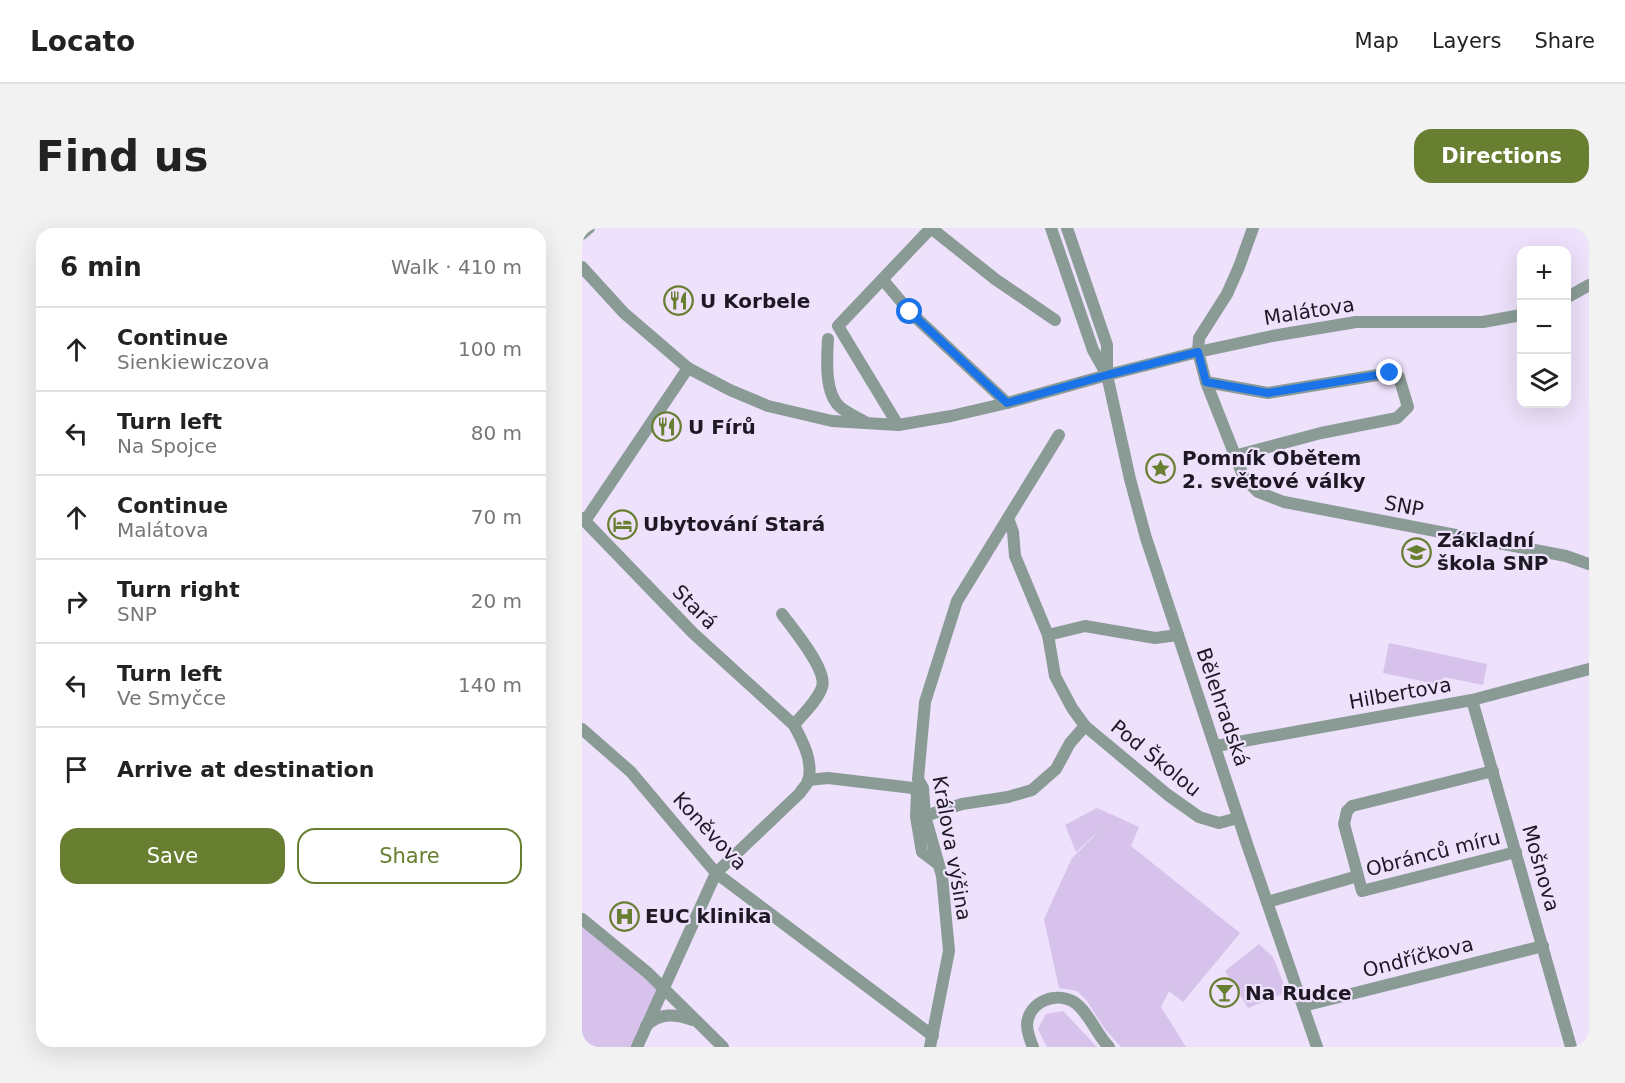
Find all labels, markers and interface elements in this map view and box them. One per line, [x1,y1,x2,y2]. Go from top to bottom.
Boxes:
text: Locato [30,25,135,58]
text: Map [1355,29,1399,53]
text: Layers [1432,29,1501,53]
text: Share [1534,29,1595,53]
button: Directions [1414,129,1589,183]
text: Find us [36,132,209,181]
map controls [1517,246,1571,408]
button: + [1517,246,1571,300]
text: 6 min [60,252,142,282]
text: Walk · 410 m [391,255,522,279]
restaurant icon: U Korbele [663,285,695,317]
place label: U Korbele [700,289,810,313]
street label: Malátova [1262,292,1356,330]
route start [896,298,922,324]
button: − [1517,300,1571,354]
text: Continue [117,325,228,350]
icon: ahead [60,333,93,366]
text: 100 m [458,337,522,361]
text: Sienkiewiczova [117,350,269,374]
button: layers [1517,354,1571,408]
route end [1376,359,1402,385]
text: Turn left [117,409,222,434]
restaurant icon: U Fírů [651,411,683,443]
place label: U Fírů [688,415,756,439]
icon: left [60,417,93,450]
text: 80 m [471,421,522,445]
text: Na Spojce [117,434,217,458]
place label: Pomník Obětem 2. světové války [1182,446,1366,493]
place icon: Pomník Obětem 2. světové války [1145,453,1177,485]
street label: SNP [1382,490,1426,522]
text: Continue [117,493,228,518]
icon: ahead [60,501,93,534]
text: 70 m [471,505,522,529]
hotel icon: Ubytování Stará [606,508,638,540]
place label: Ubytování Stará [643,512,825,536]
text: Malátova [117,518,209,542]
place label: Základní škola SNP [1437,528,1549,575]
school or university icon: Základní škola SNP [1400,536,1432,568]
text: Turn right [117,577,240,602]
street label: Stará [668,580,722,634]
icon: right [60,585,93,618]
text: 20 m [471,589,522,613]
text: SNP [117,602,157,626]
street label: Bělehradská [1192,645,1254,769]
text: Turn left [117,661,222,686]
icon: left [60,669,93,702]
street label: Hilbertova [1347,672,1453,714]
text: 140 m [458,673,522,697]
text: Ve Smyčce [117,686,226,710]
street label: Pod Školou [1106,714,1206,802]
icon: arrive [60,753,93,786]
text: Arrive at destination [117,757,374,782]
street label: Králova výšina [927,774,977,922]
street label: Koněvova [668,787,752,875]
street label: Mošnova [1517,822,1565,914]
street label: Obránců míru [1363,825,1503,881]
button: Save [60,828,285,884]
button: Share [297,828,522,884]
hospital icon: EUC klinika [608,900,640,932]
place label: EUC klinika [645,904,771,928]
street label: Ondříčkova [1360,932,1476,982]
bar icon: Na Rudce [1208,977,1240,1009]
place label: Na Rudce [1245,981,1352,1005]

